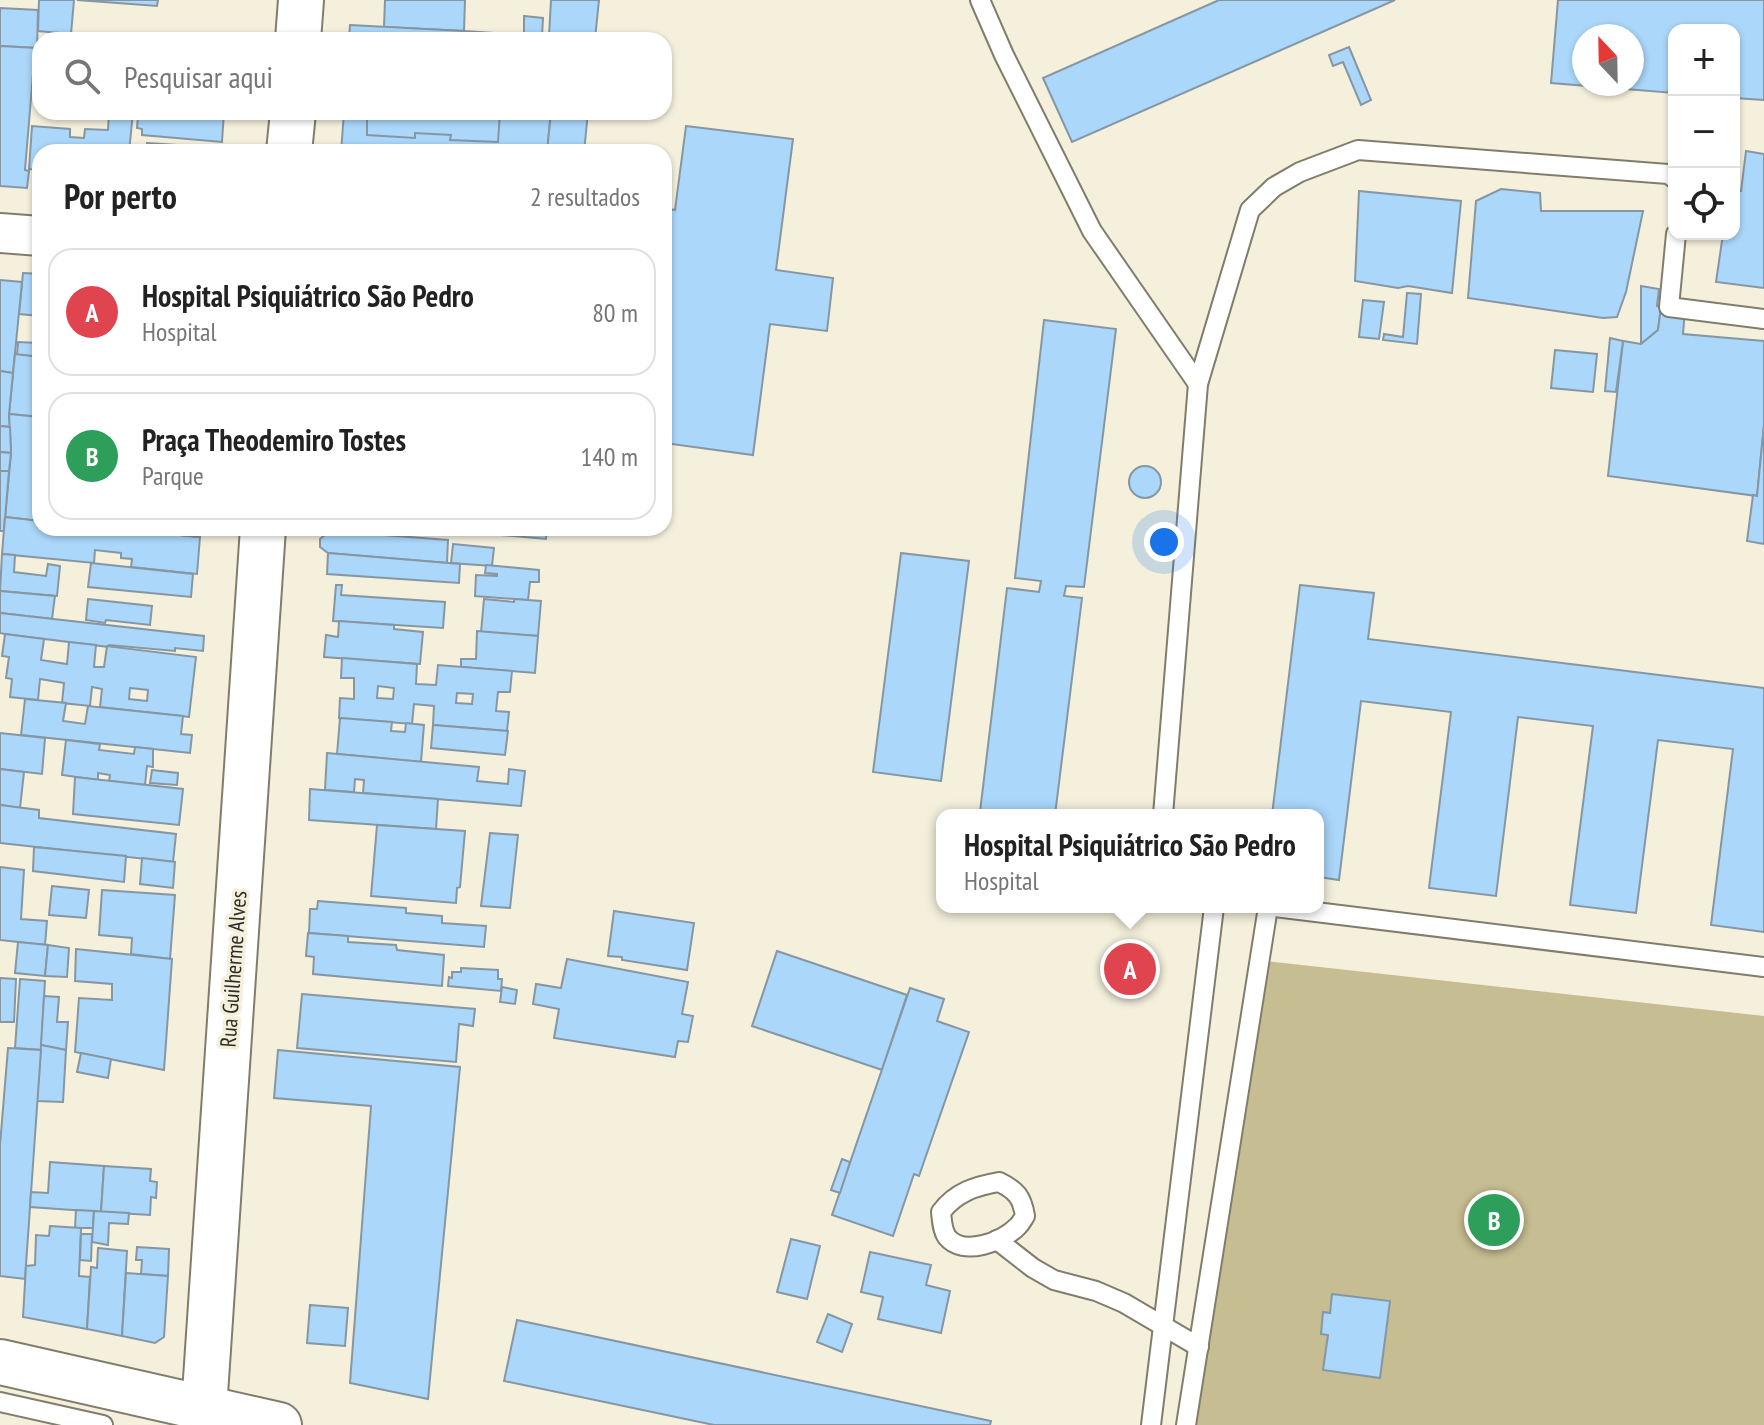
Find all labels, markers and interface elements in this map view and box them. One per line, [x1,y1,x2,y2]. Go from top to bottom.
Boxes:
north arrow [1572,24,1644,96]
map controls [1668,24,1740,240]
button: + [1668,24,1740,96]
search box [32,32,672,120]
icon: search [60,54,104,98]
text: Pesquisar aqui [124,57,273,96]
button: − [1668,96,1740,168]
button: locate [1668,168,1740,240]
text: Por perto [64,174,177,218]
text: 2 resultados [530,180,640,213]
text: Hospital Psiquiátrico São Pedro [142,276,474,315]
text: A [85,296,99,329]
text: 80 m [592,296,638,329]
text: Hospital [142,315,217,348]
text: Praça Theodemiro Tostes [142,420,406,459]
text: B [86,440,98,473]
text: 140 m [580,440,638,473]
text: Parque [142,459,204,492]
your location [1144,522,1184,562]
popup [936,809,1324,913]
text: Hospital Psiquiátrico São Pedro [964,825,1296,864]
text: Hospital [964,864,1039,897]
street label: Rua Guilherme Alves [214,890,252,1048]
pin: A [1104,939,1156,999]
pin: B [1468,1190,1520,1250]

